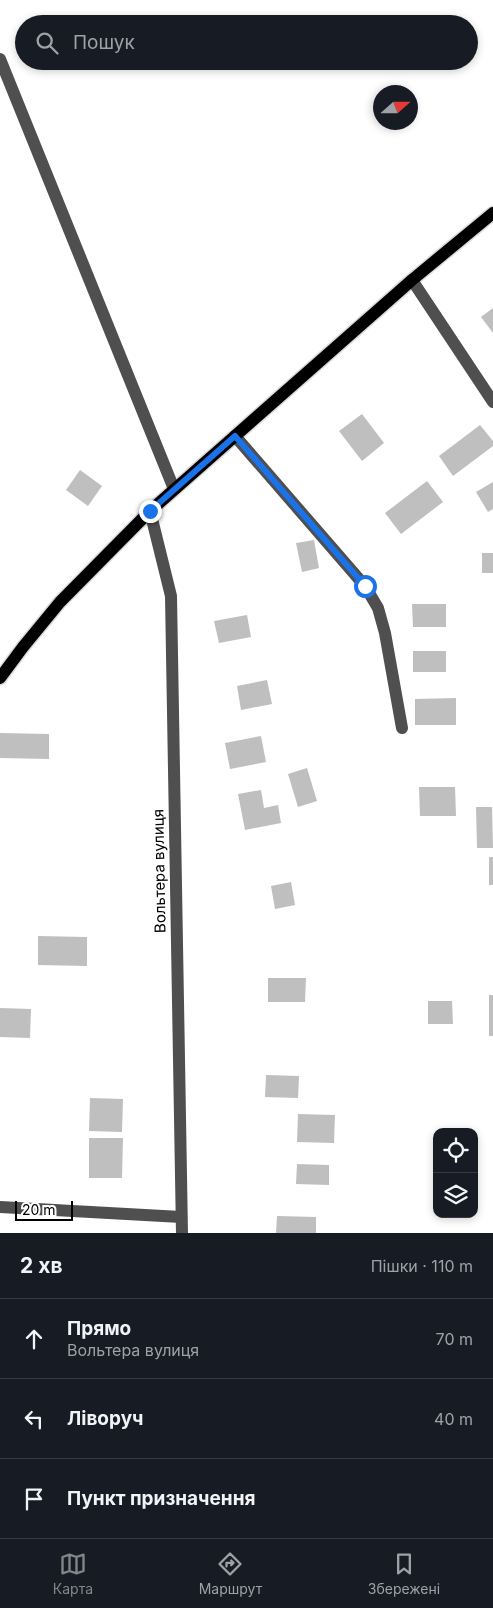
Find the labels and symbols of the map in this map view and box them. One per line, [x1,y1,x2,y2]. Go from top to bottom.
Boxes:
north arrow [373,85,418,130]
route end [139,500,162,523]
route start [354,575,377,598]
street label: Вольтера вулиця [148,809,170,933]
scale bar [15,1198,72,1221]

